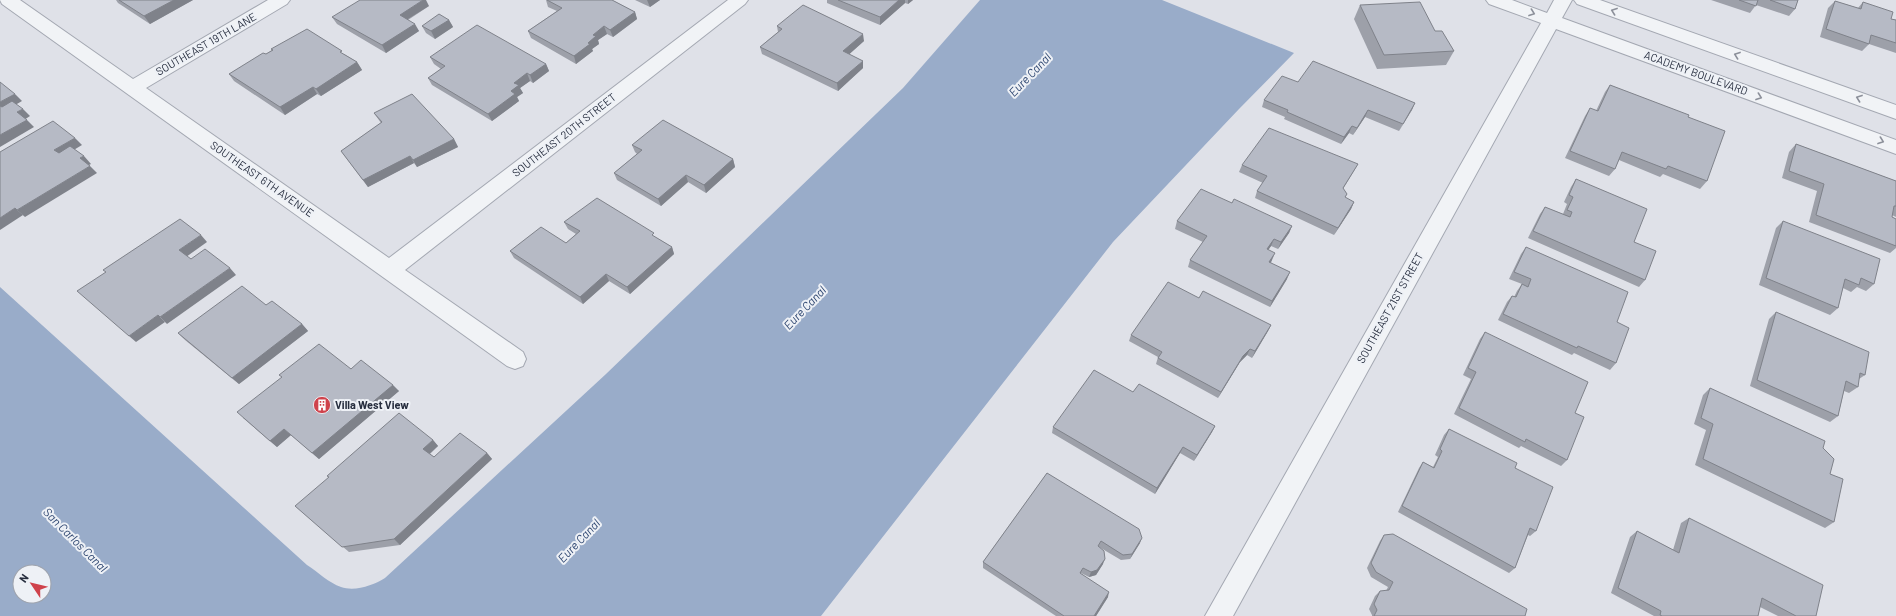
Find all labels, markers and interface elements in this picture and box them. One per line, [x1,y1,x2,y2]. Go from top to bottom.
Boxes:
one-way arrow [1611,8,1618,16]
street label: SOUTHEAST 19TH LANE [153,9,259,78]
one-way arrow [1528,9,1535,17]
street label: ACADEMY BOULEVARD [1643,48,1750,97]
water label: Eure Canal [1005,50,1053,99]
one-way arrow [1733,51,1740,59]
street label: SOUTHEAST 20TH STREET [509,90,618,179]
one-way arrow [1755,92,1762,100]
one-way arrow [1856,95,1863,103]
one-way arrow [1877,137,1884,145]
street label: SOUTHEAST 6TH AVENUE [208,138,317,219]
street label: SOUTHEAST 21ST STREET [1354,250,1425,365]
water label: Eure Canal [780,283,828,332]
building icon: Villa West View [312,395,332,415]
place label: Villa West View [335,398,409,411]
water label: San Carlos Canal [41,504,111,574]
water label: Eure Canal [554,516,602,565]
north arrow [12,564,52,604]
text: N [16,571,31,585]

